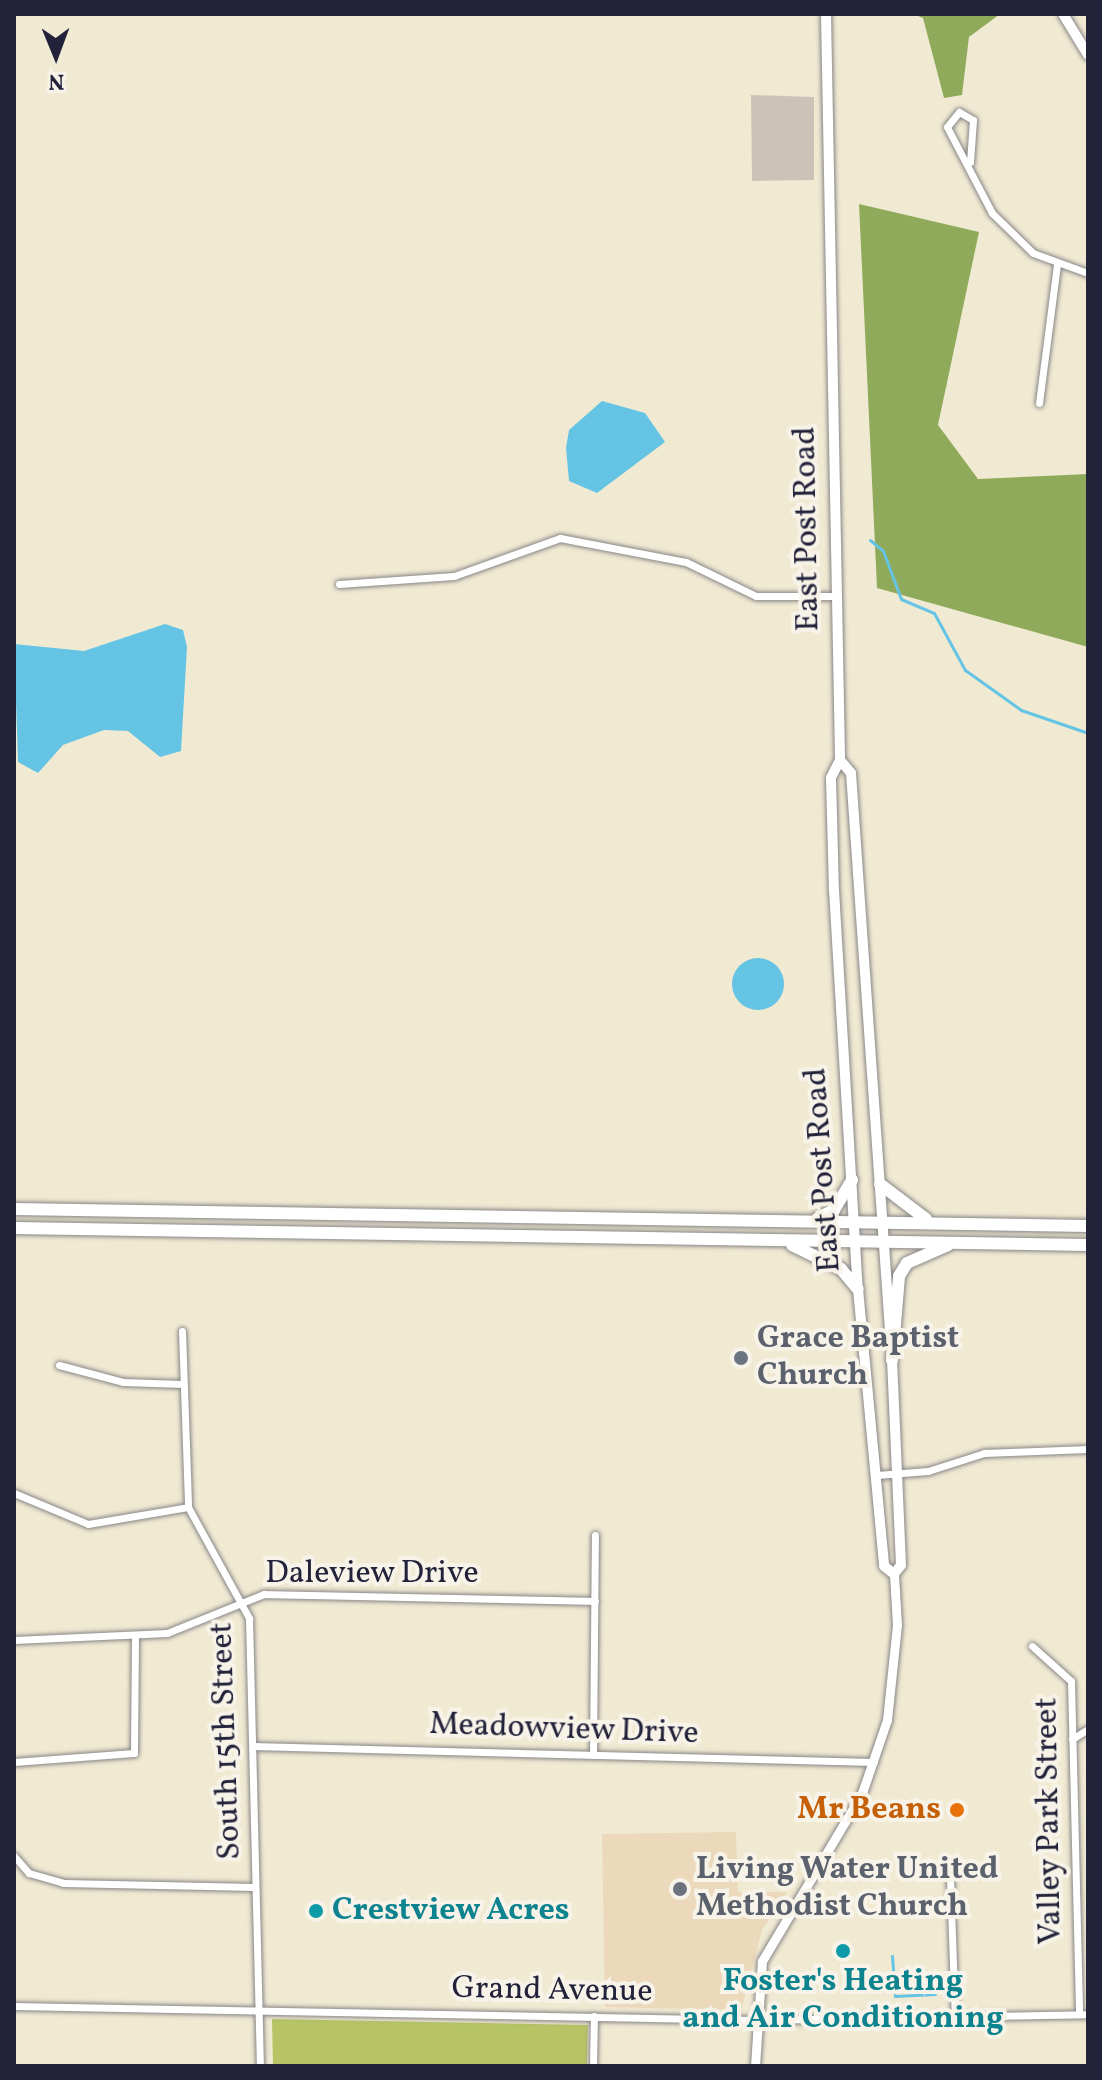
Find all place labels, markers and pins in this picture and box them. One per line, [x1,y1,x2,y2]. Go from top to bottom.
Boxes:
place label: Grace Baptist Church [757,1321,959,1396]
marker: Grace Baptist Church [732,1349,750,1367]
place label: Mr Beans [797,1791,941,1829]
marker: Mr Beans [948,1801,966,1819]
place label: Living Water United Methodist Church [696,1852,999,1927]
marker: Living Water United Methodist Church [671,1880,689,1898]
place label: Crestview Acres [332,1892,570,1930]
marker: Crestview Acres [307,1902,325,1920]
marker: Foster's Heating and Air Conditioning [834,1942,852,1960]
place label: Foster's Heating and Air Conditioning [682,1964,1004,2039]

